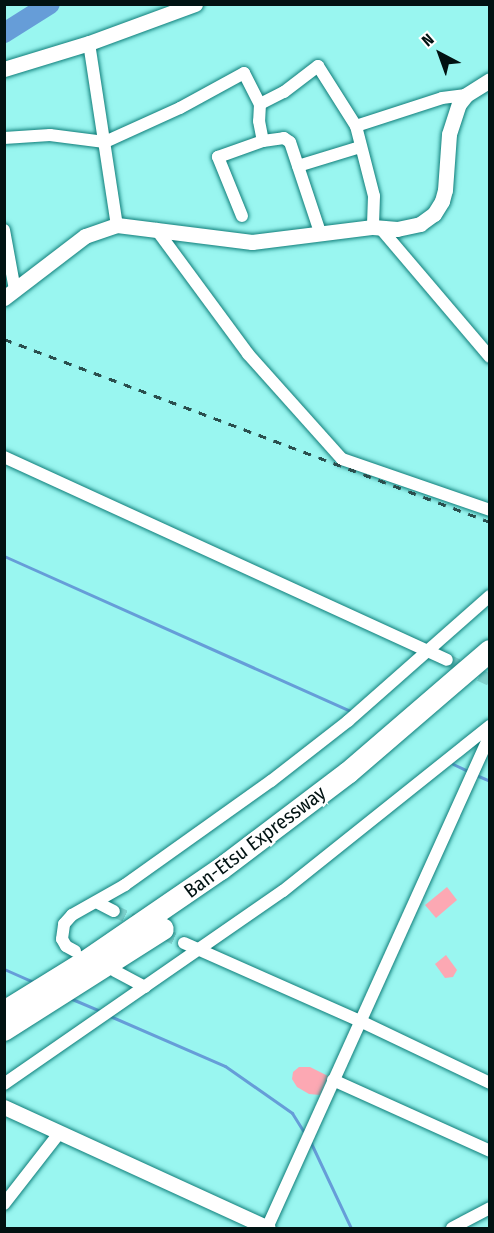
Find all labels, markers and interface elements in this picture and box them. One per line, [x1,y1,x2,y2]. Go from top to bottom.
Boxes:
north arrow [410,24,470,84]
text: N [418,30,438,50]
street label: Ban-Etsu Expressway [179,781,331,903]

